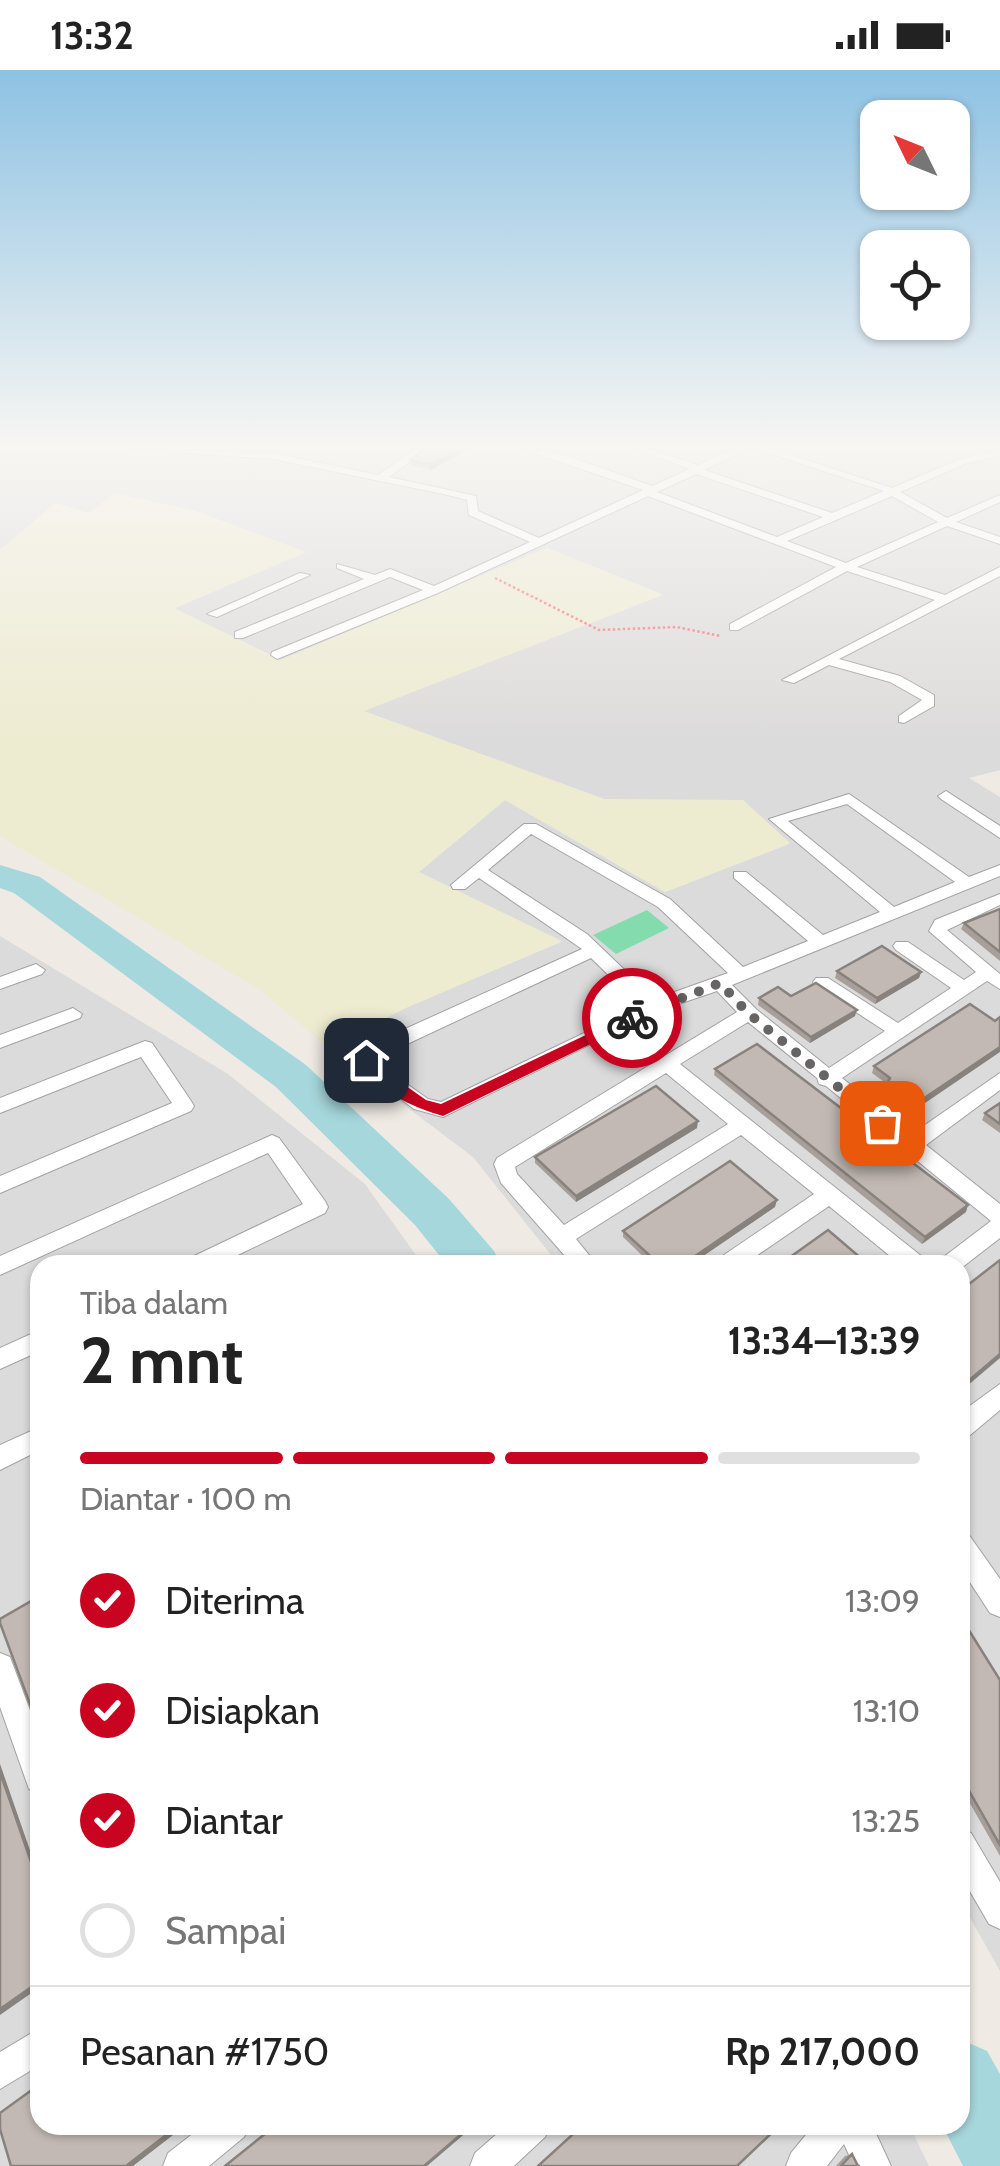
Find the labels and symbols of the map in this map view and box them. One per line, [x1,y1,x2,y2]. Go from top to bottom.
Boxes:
north arrow [860,100,970,210]
courier [582,968,682,1068]
pin [324,1018,409,1103]
pin [840,1081,925,1166]

